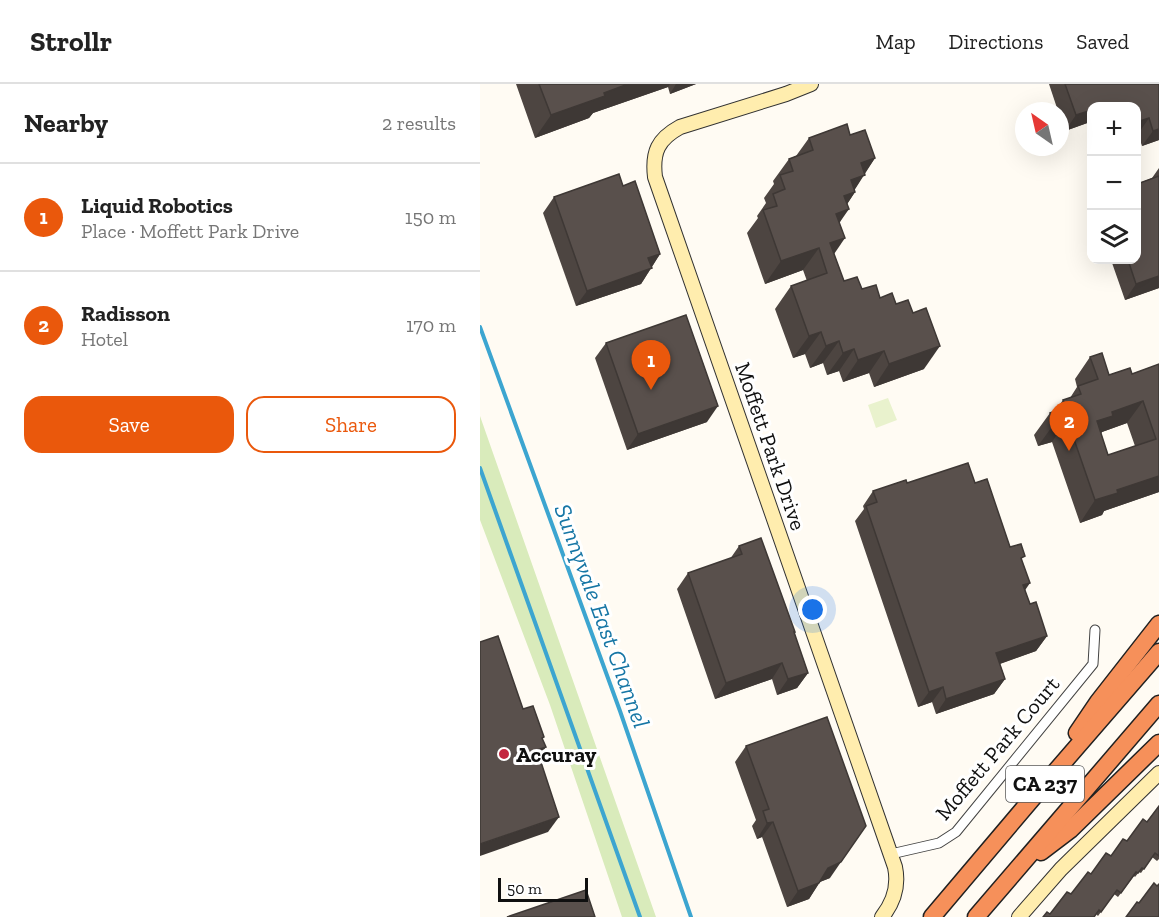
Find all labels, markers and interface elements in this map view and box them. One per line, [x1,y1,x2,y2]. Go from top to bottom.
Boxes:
text: Strollr [30,25,112,58]
text: Map [876,29,916,54]
text: Directions [949,29,1043,54]
text: Saved [1076,29,1129,54]
north arrow [1015,102,1069,156]
map controls [1087,102,1141,264]
button: + [1087,102,1141,156]
text: Nearby [24,107,108,139]
text: 2 results [382,111,456,135]
button: − [1087,156,1141,210]
text: Liquid Robotics [81,192,233,219]
text: 1 [39,205,48,229]
text: 150 m [405,205,456,229]
button: layers [1087,210,1141,264]
text: Place · Moffett Park Drive [81,219,299,243]
text: Radisson [81,300,170,327]
text: 2 [38,313,49,337]
text: 170 m [406,313,456,337]
text: Hotel [81,327,128,351]
pin: 1 [632,340,670,390]
street label: Moffett Park Drive [729,359,812,534]
button: Save [24,396,234,453]
button: Share [246,396,456,453]
pin: 2 [1050,402,1088,451]
water label: Sunnyvale East Channel [548,500,656,732]
your location [798,595,827,624]
street label: Moffett Park Court [929,670,1066,826]
place label: Accuray [516,741,597,768]
marker: Accuray [497,747,511,761]
road number: CA 237 [1006,766,1084,802]
scale bar [498,875,588,902]
text: 50 m [507,879,542,898]

